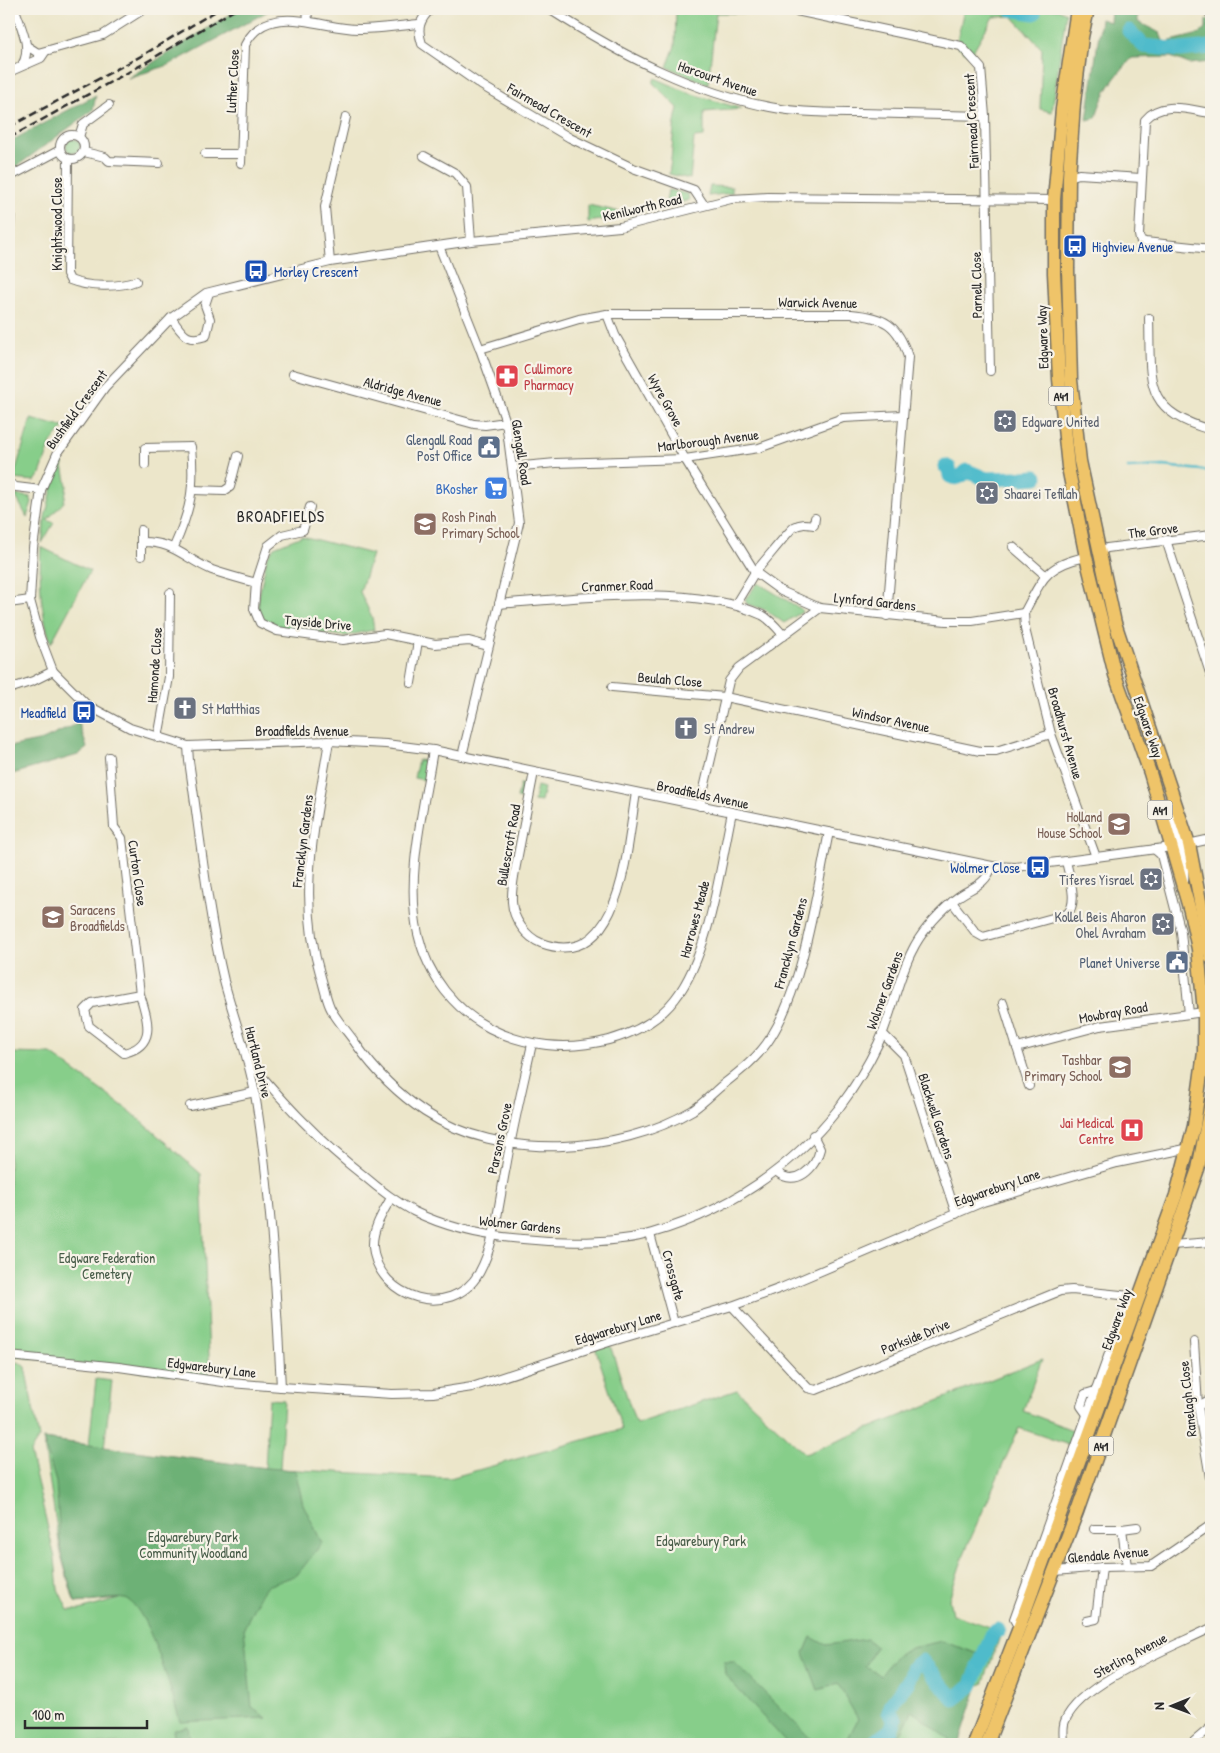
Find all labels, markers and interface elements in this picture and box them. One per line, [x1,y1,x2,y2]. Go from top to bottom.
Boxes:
street label: Luther Close [221,48,243,113]
street label: Harcourt Avenue [676,55,761,101]
street label: Fairmead Crescent [959,73,983,170]
street label: Fairmead Crescent [503,78,596,142]
street label: Knightswood Close [47,177,67,271]
street label: Kenilworth Road [601,189,684,225]
bus stop icon: Highview Avenue [1062,233,1088,259]
place label: Highview Avenue [1092,237,1174,257]
street label: Parnell Close [966,251,986,319]
bus stop icon: Morley Crescent [243,258,269,284]
place label: Morley Crescent [274,262,358,282]
street label: Warwick Avenue [778,292,858,312]
street label: Edgware Way [1031,305,1054,369]
place label: Cullimore Pharmacy [524,359,574,395]
pharmacy icon: Cullimore Pharmacy [494,363,520,389]
street label: Bushfield Crescent [41,365,111,452]
street label: Wyre Grove [643,370,688,431]
street label: Aldridge Avenue [361,371,445,412]
road number: A41 [1048,386,1074,406]
synagogue icon: Edgware United [992,408,1018,434]
place label: Edgware United [1022,412,1100,432]
street label: Glengall Road [506,418,537,487]
street label: Marlborough Avenue [656,424,760,457]
place label: Glengall Road Post Office [406,430,473,465]
public building icon: Glengall Road Post Office [476,434,502,460]
supermarket icon: BKosher [483,475,509,501]
place label: BKosher [436,479,479,498]
synagogue icon: Shaarei Tefilah [974,480,1000,506]
place label: Shaarei Tefilah [1004,484,1078,503]
district label: BROADFIELDS [237,505,325,527]
place label: Rosh Pinah Primary School [442,507,520,543]
school or university icon: Rosh Pinah Primary School [412,511,438,537]
street label: The Grove [1127,517,1179,542]
street label: Cranmer Road [581,574,654,596]
street label: Lynford Gardens [833,587,917,616]
street label: Tayside Drive [284,610,353,635]
street label: Hamonde Close [142,626,166,703]
street label: Beulah Close [637,667,703,691]
street label: Broadhurst Avenue [1044,685,1088,782]
street label: Edgware Way [1129,694,1168,761]
church icon: St Matthias [172,695,198,721]
bus stop icon: Meadfield [71,699,97,725]
place label: St Matthias [202,699,260,718]
street label: Windsor Avenue [851,702,932,737]
place label: Meadfield [21,703,67,722]
church icon: St Andrew [673,715,699,741]
place label: St Andrew [704,719,755,738]
street label: Broadfields Avenue [255,721,349,740]
street label: Broadfields Avenue [655,775,751,813]
street label: Francklyn Gardens [287,794,318,890]
road number: A41 [1148,800,1172,820]
street label: Bullescroft Road [492,802,525,887]
place label: Holland House School [1037,807,1103,842]
school or university icon: Holland House School [1106,811,1132,837]
street label: Curton Close [124,839,152,908]
bus stop icon: Wolmer Close [1025,854,1051,880]
place label: Wolmer Close [950,858,1020,877]
synagogue icon: Tiferes Yisrael [1138,866,1164,892]
place label: Tiferes Yisrael [1059,870,1134,889]
street label: Harrowes Meade [675,878,714,960]
street label: Francklyn Gardens [768,896,812,992]
place label: Saracens Broadfields [70,900,125,935]
school or university icon: Saracens Broadfields [40,904,66,930]
place label: Kollel Beis Aharon Ohel Avraham [1055,907,1146,942]
synagogue icon: Kollel Beis Aharon Ohel Avraham [1150,911,1176,937]
street label: Wolmer Gardens [861,948,907,1032]
public building icon: Planet Universe [1164,949,1190,975]
place label: Planet Universe [1079,953,1160,972]
street label: Mowbray Road [1077,997,1149,1028]
street label: Hartland Drive [241,1024,277,1100]
place label: Tashbar Primary School [1024,1050,1103,1086]
school or university icon: Tashbar Primary School [1107,1054,1133,1080]
street label: Blackwell Gardens [914,1071,960,1161]
street label: Parsons Grove [482,1100,516,1175]
place label: Jai Medical Centre [1060,1113,1114,1148]
hospital icon: Jai Medical Centre [1119,1117,1145,1143]
street label: Edgwarebury Lane [952,1163,1043,1211]
street label: Wolmer Gardens [478,1210,562,1238]
park label: Edgware Federation Cemetery [59,1248,155,1284]
street label: Crossgate [657,1248,690,1303]
street label: Edgware Way [1096,1286,1137,1353]
street label: Edgwarebury Lane [573,1305,664,1350]
street label: Parkside Drive [878,1313,953,1358]
street label: Edgwarebury Lane [166,1352,258,1383]
street label: Ranelagh Close [1174,1360,1201,1438]
road number: A41 [1088,1436,1114,1455]
park label: Edgwarebury Park Community Woodland [139,1527,247,1563]
park label: Edgwarebury Park [656,1531,746,1551]
street label: Glendale Avenue [1067,1541,1150,1567]
street label: Sterling Avenue [1090,1628,1171,1683]
north arrow [1148,1680,1198,1730]
scale bar [25,1698,148,1730]
text: N [1149,1702,1168,1710]
text: 100 m [32,1704,65,1725]

